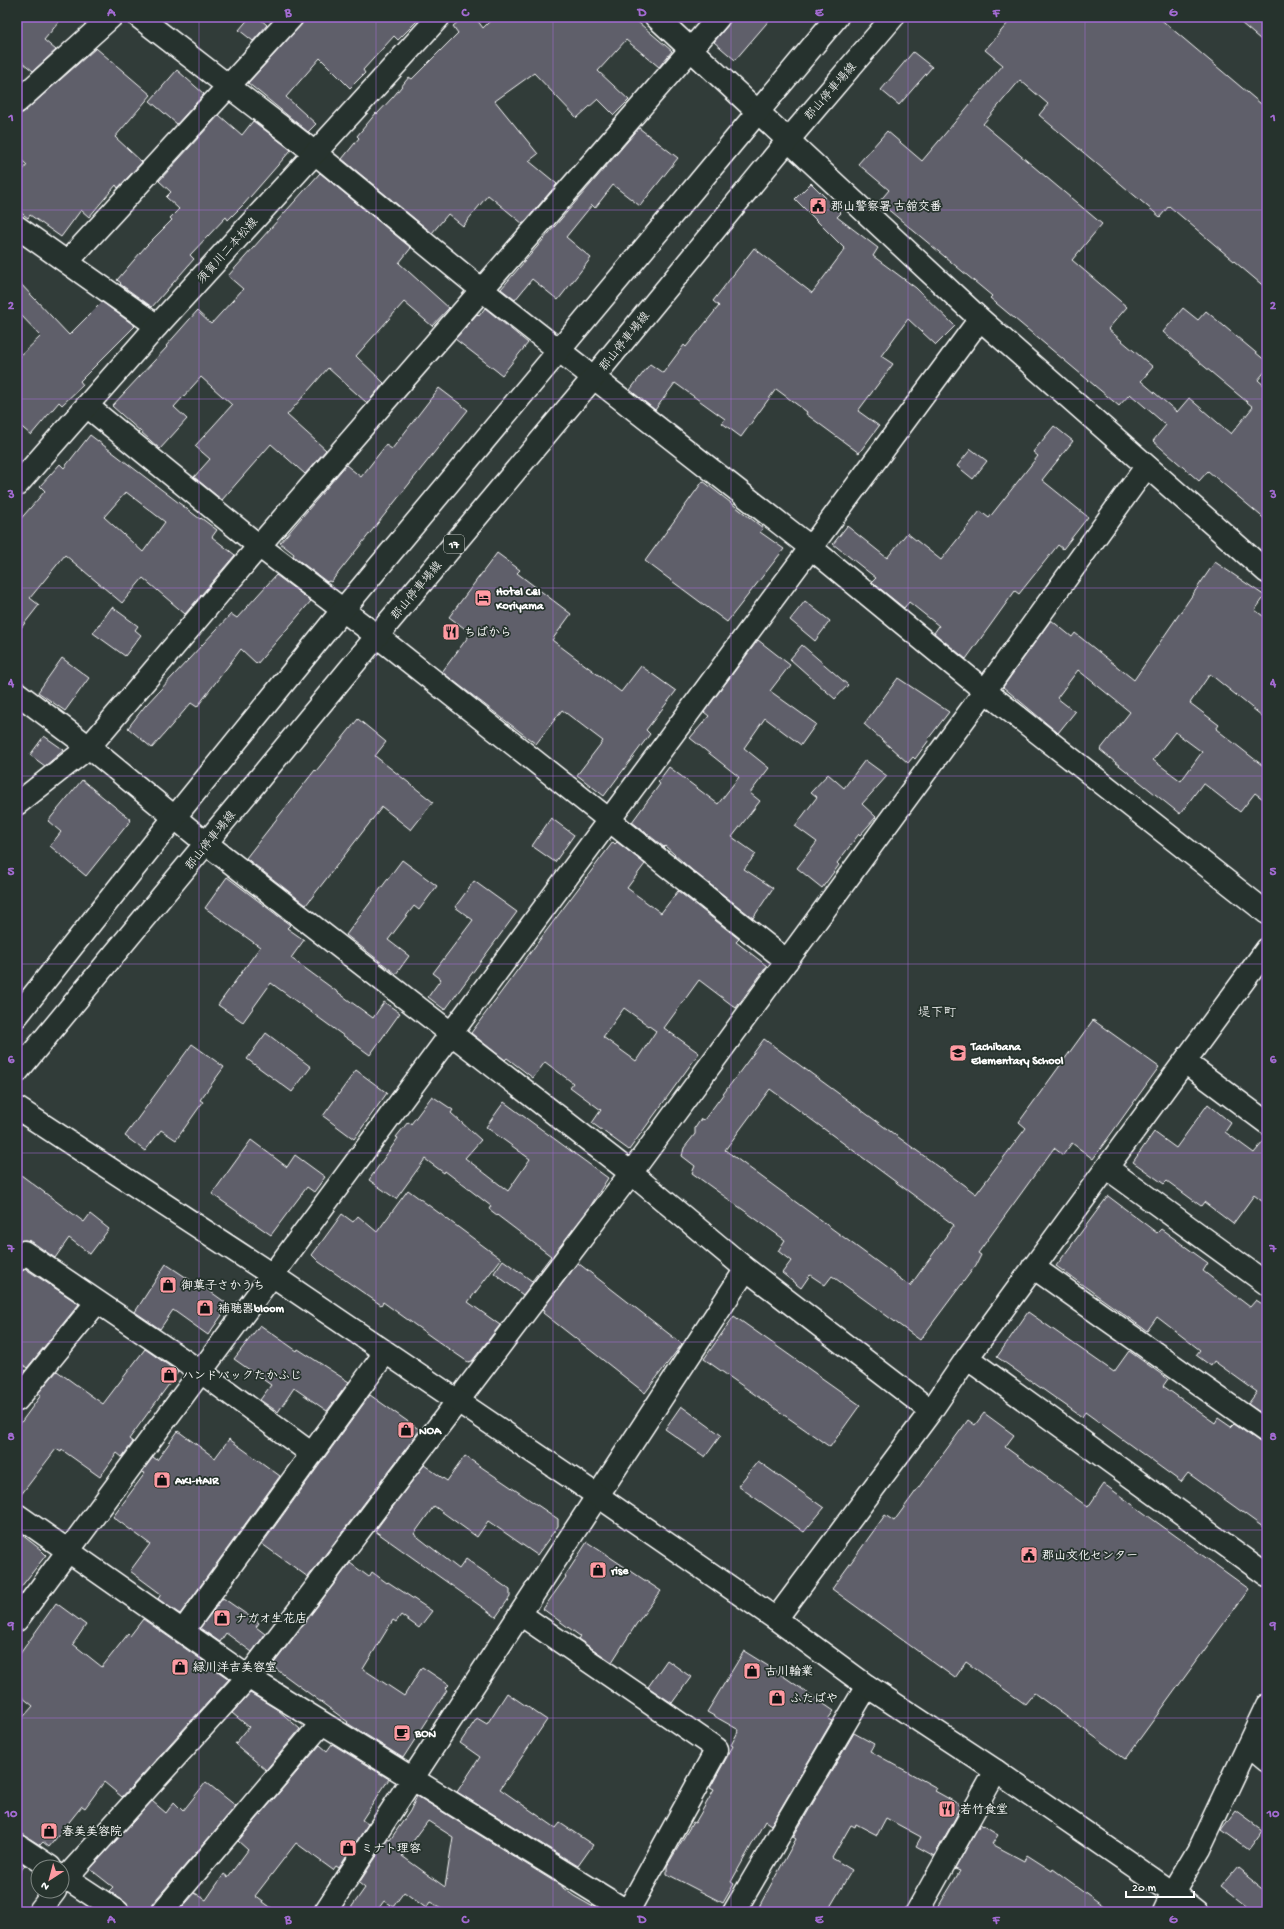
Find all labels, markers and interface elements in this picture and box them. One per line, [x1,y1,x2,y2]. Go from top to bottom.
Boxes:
text: A [106,6,116,21]
text: B [284,6,293,21]
text: C [460,6,470,21]
text: D [637,6,647,21]
text: E [815,6,824,21]
text: F [992,6,1001,21]
text: G [1169,6,1178,21]
street label: 郡山停車場線 [802,60,860,124]
text: 1 [7,111,14,126]
text: 1 [1269,111,1276,126]
public building icon: 郡山警察署 古舘交番 [808,196,828,216]
place label: 郡山警察署 古舘交番 [831,200,942,215]
street label: 須賀川二本松線 [194,215,262,287]
text: 2 [8,299,15,314]
text: 2 [1270,299,1277,314]
street label: 郡山停車場線 [597,309,654,375]
text: 3 [7,488,15,503]
text: 3 [1269,488,1277,503]
road number: 17 [444,535,464,553]
street label: 郡山停車場線 [388,559,446,623]
place label: Hotel C&I Koriyama [495,586,545,614]
hotel icon: Hotel C&I Koriyama [473,588,493,608]
restaurant icon: ちばから [441,622,461,642]
place label: ちばから [464,626,512,641]
text: 4 [7,676,15,691]
text: 4 [1269,676,1277,691]
street label: 郡山停車場線 [183,808,240,874]
text: 5 [8,865,15,880]
text: 5 [1270,865,1277,880]
district label: 堤下町 [917,1005,957,1021]
place label: Tachibana Elementary School [970,1041,1064,1069]
school or university icon: Tachibana Elementary School [948,1043,968,1063]
text: 6 [8,1053,15,1068]
text: 6 [1270,1053,1277,1068]
text: 7 [7,1242,16,1257]
text: 7 [1269,1242,1278,1257]
shop icon: 御菓子さかうち [158,1275,178,1295]
place label: 御菓子さかうち [181,1279,265,1294]
shop icon: 補聴器bloom [195,1298,215,1318]
place label: 補聴器bloom [218,1302,284,1317]
shop icon: ハンドバックたかふじ [159,1365,179,1385]
place label: ハンドバックたかふじ [182,1370,302,1384]
shop icon: NOA [396,1420,416,1440]
place label: NOA [419,1425,442,1439]
text: 8 [7,1430,15,1445]
text: 8 [1269,1430,1277,1445]
shop icon: AKI-HAIR [152,1470,172,1490]
place label: AKI-HAIR [174,1475,219,1489]
public building icon: 郡山文化センター [1019,1545,1039,1565]
place label: 郡山文化センター [1042,1549,1138,1564]
shop icon: rise [588,1560,608,1580]
place label: rise [610,1565,629,1579]
shop icon: ナガオ生花店 [212,1608,232,1628]
place label: ナガオ生花店 [235,1612,307,1627]
text: 9 [7,1619,15,1634]
text: 9 [1269,1619,1277,1634]
shop icon: 緑川洋吉美容室 [170,1657,190,1677]
place label: 緑川洋吉美容室 [193,1661,277,1676]
shop icon: 古川輪業 [742,1661,762,1681]
place label: 古川輪業 [765,1665,813,1680]
shop icon: ふたばや [767,1688,787,1708]
place label: ふたばや [790,1692,838,1707]
cafe icon: BON [392,1723,412,1743]
place label: BON [414,1728,436,1742]
restaurant icon: 若竹食堂 [937,1799,957,1819]
place label: 若竹食堂 [960,1803,1008,1818]
text: 10 [4,1807,18,1822]
text: 10 [1266,1807,1280,1822]
shop icon: 春美美容院 [39,1821,59,1841]
place label: 春美美容院 [62,1824,122,1840]
shop icon: ミナト理容 [338,1838,358,1858]
place label: ミナト理容 [361,1842,421,1857]
north arrow [30,1859,70,1899]
scale bar [1126,1873,1194,1899]
text: N [39,1879,52,1892]
text: 20 m [1132,1882,1157,1896]
text: A [106,1913,116,1928]
text: B [284,1913,293,1928]
text: C [460,1913,470,1928]
text: D [637,1913,647,1928]
text: E [815,1913,824,1928]
text: F [992,1913,1001,1928]
text: G [1169,1913,1178,1928]

